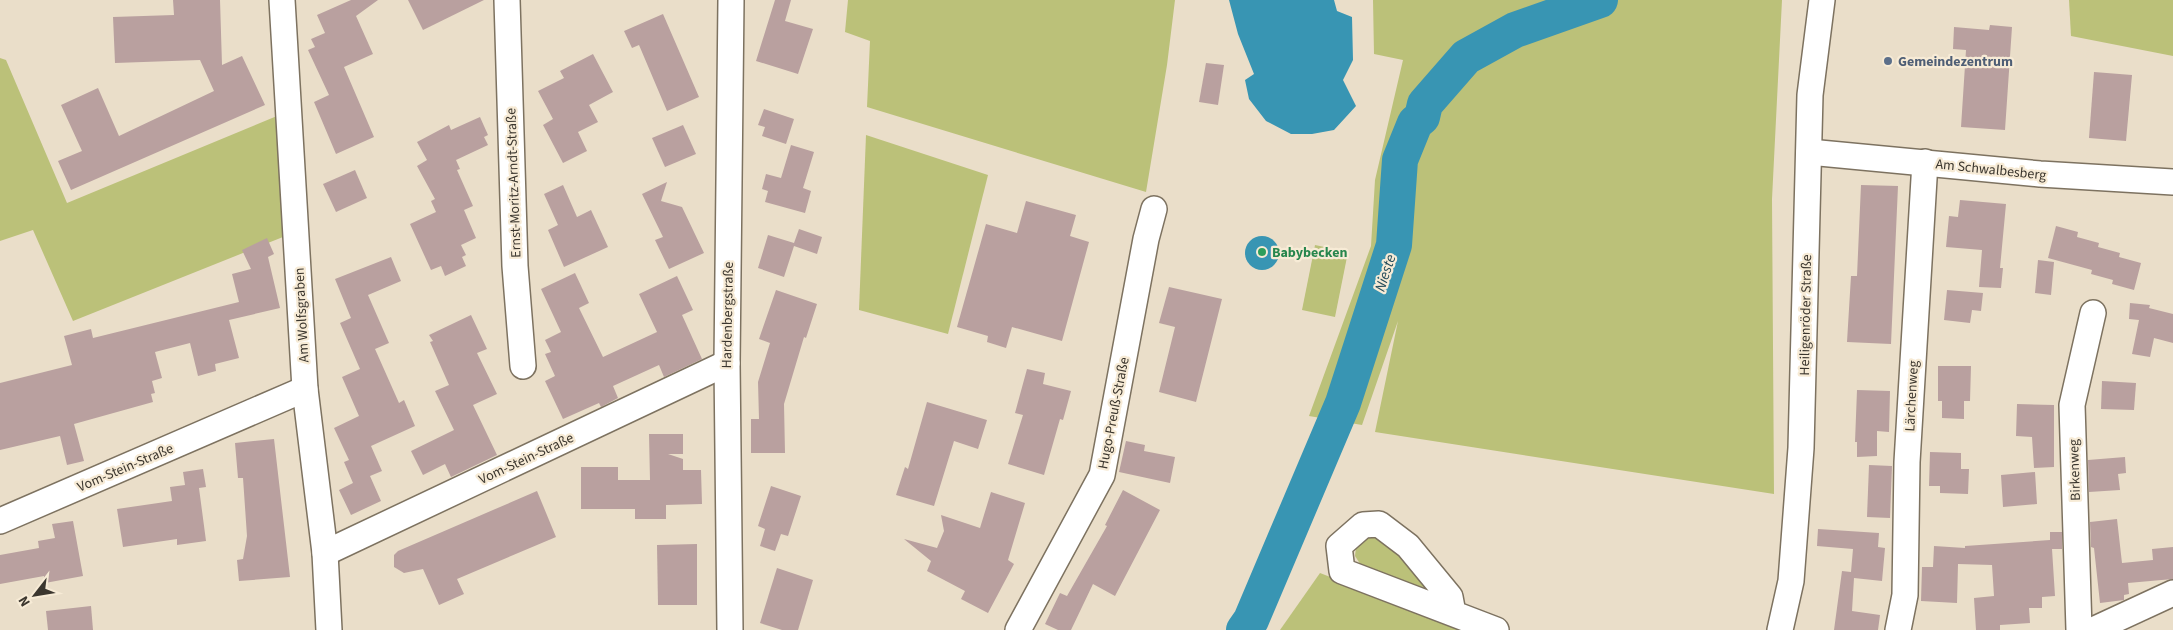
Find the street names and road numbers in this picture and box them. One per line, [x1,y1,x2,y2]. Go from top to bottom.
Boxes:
street label: Ernst-Moritz-Arndt-Straße [501,108,527,258]
street label: Am Schwalbesberg [1935,154,2047,186]
street label: Heiligenröder Straße [1795,254,1817,376]
street label: Hardenbergstraße [717,261,739,369]
street label: Am Wolfsgraben [290,267,314,363]
street label: Hugo-Preuß-Straße [1093,356,1135,471]
street label: Lärchenweg [1900,360,1924,432]
street label: Vom-Stein-Straße [476,428,577,490]
street label: Vom-Stein-Straße [74,439,177,497]
street label: Birkenweg [2064,439,2086,501]

